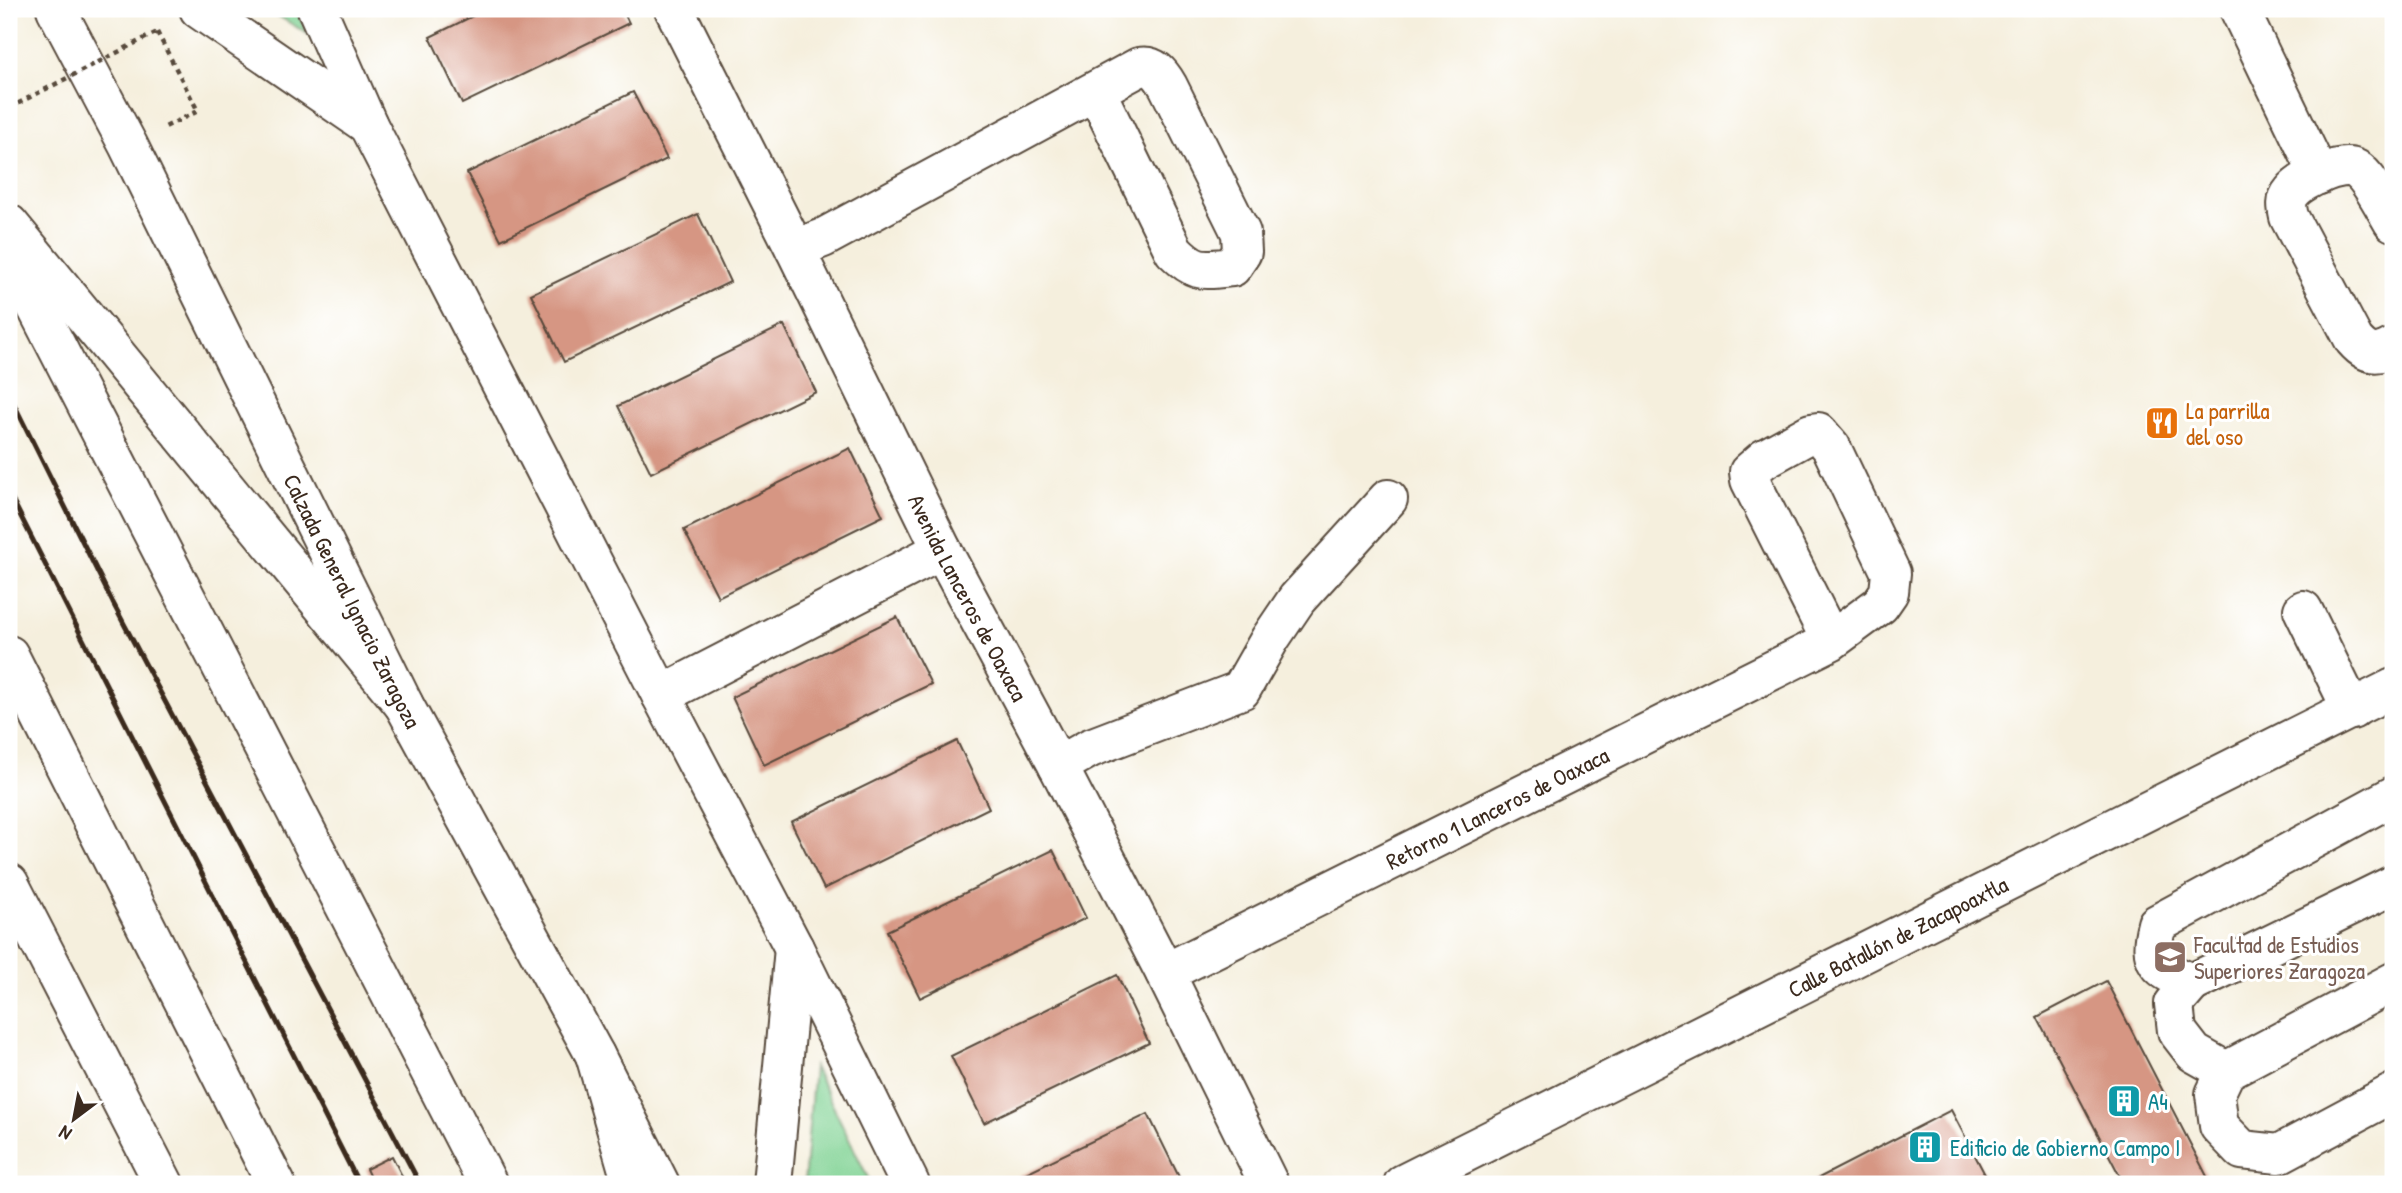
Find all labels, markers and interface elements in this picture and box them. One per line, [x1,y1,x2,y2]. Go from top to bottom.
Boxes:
place label: La parrilla del oso [2186,395,2270,452]
restaurant icon: La parrilla del oso [2143,404,2181,442]
street label: Calzada General Ignacio Zaragoza [277,468,429,733]
street label: Avenida Lanceros de Oaxaca [902,489,1036,706]
street label: Retorno 1 Lanceros de Oaxaca [1380,739,1614,876]
street label: Calle Batallón de Zacapoaxtla [1782,868,2013,1004]
place label: Facultad de Estudios Superiores Zaragoza [2193,929,2365,986]
school or university icon: Facultad de Estudios Superiores Zaragoza [2151,938,2189,976]
building icon: A4 [2105,1082,2143,1120]
north arrow [38,1084,108,1154]
place label: A4 [2148,1086,2168,1117]
text: N [54,1120,76,1147]
building icon: Edificio de Gobierno Campo I [1906,1128,1944,1166]
place label: Edificio de Gobierno Campo I [1950,1132,2181,1163]

